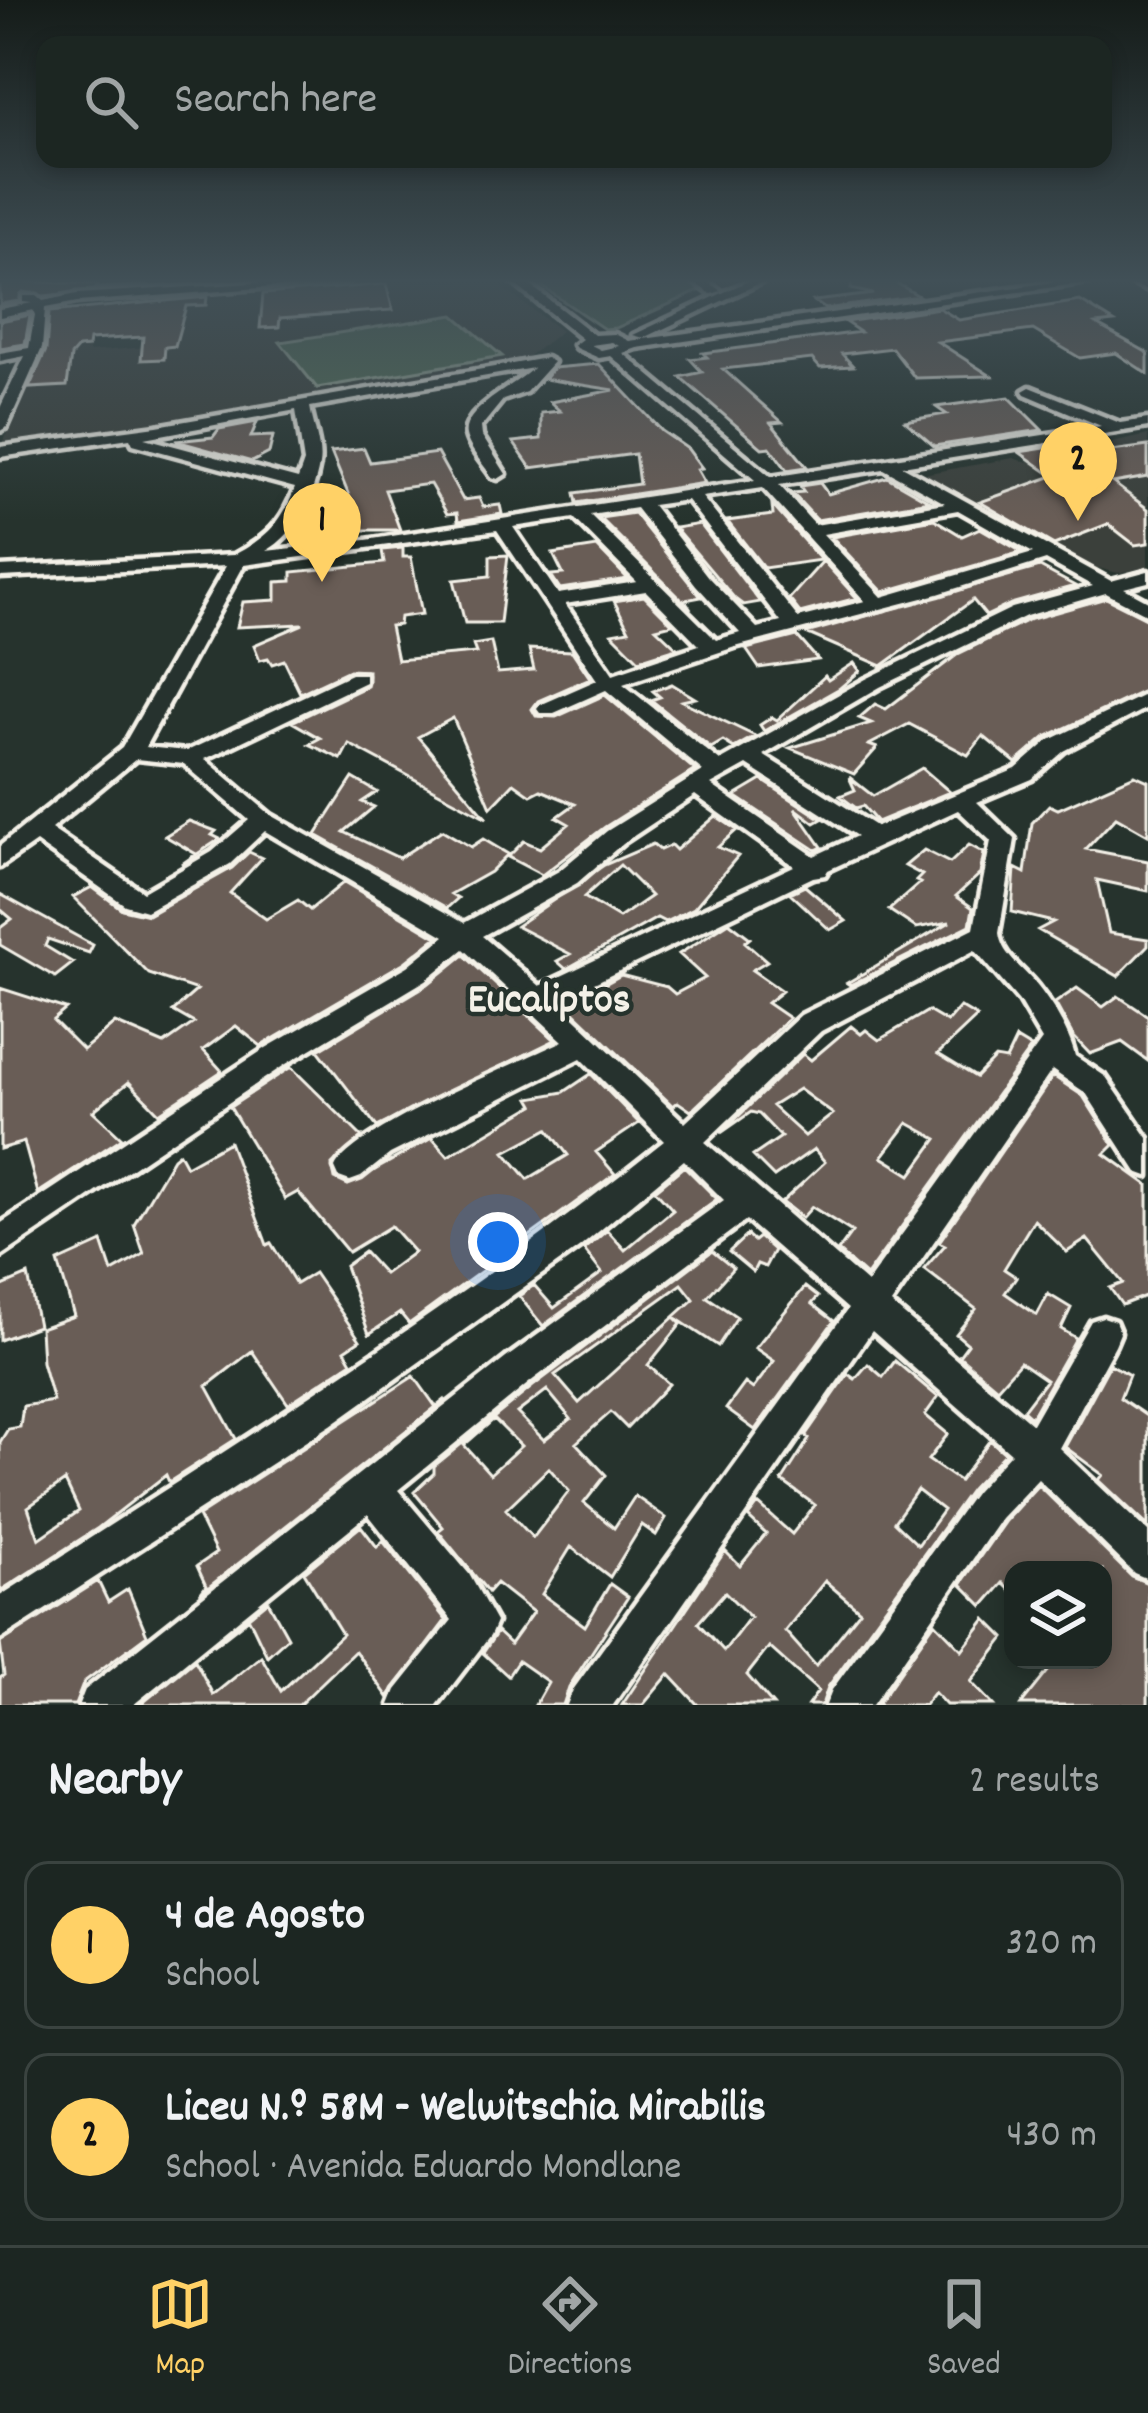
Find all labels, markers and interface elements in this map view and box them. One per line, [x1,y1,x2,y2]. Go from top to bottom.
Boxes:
search box [36,36,1112,168]
icon: search [78,69,144,135]
text: Search here [174,70,377,134]
pin: 2 [1039,422,1117,521]
pin: 1 [283,483,361,582]
district label: Eucaliptos [468,973,630,1033]
your location [468,1212,528,1272]
map controls [1004,1561,1112,1669]
button: layers [1004,1561,1112,1669]
text: Nearby [48,1747,181,1819]
text: 2 results [969,1756,1100,1811]
text: 4 de Agosto [165,1886,365,1950]
text: 1 [86,1918,94,1973]
text: 320 m [1006,1918,1097,1973]
text: School [165,1950,260,2005]
text: Liceu N.º 58M - Welwitschia Mirabilis [165,2078,766,2142]
text: 2 [81,2110,99,2165]
text: 430 m [1007,2110,1097,2165]
text: School · Avenida Eduardo Mondlane [165,2142,681,2197]
tab: Map [147,2271,213,2390]
tab: Directions [508,2271,633,2390]
tab: Saved [927,2271,1001,2390]

